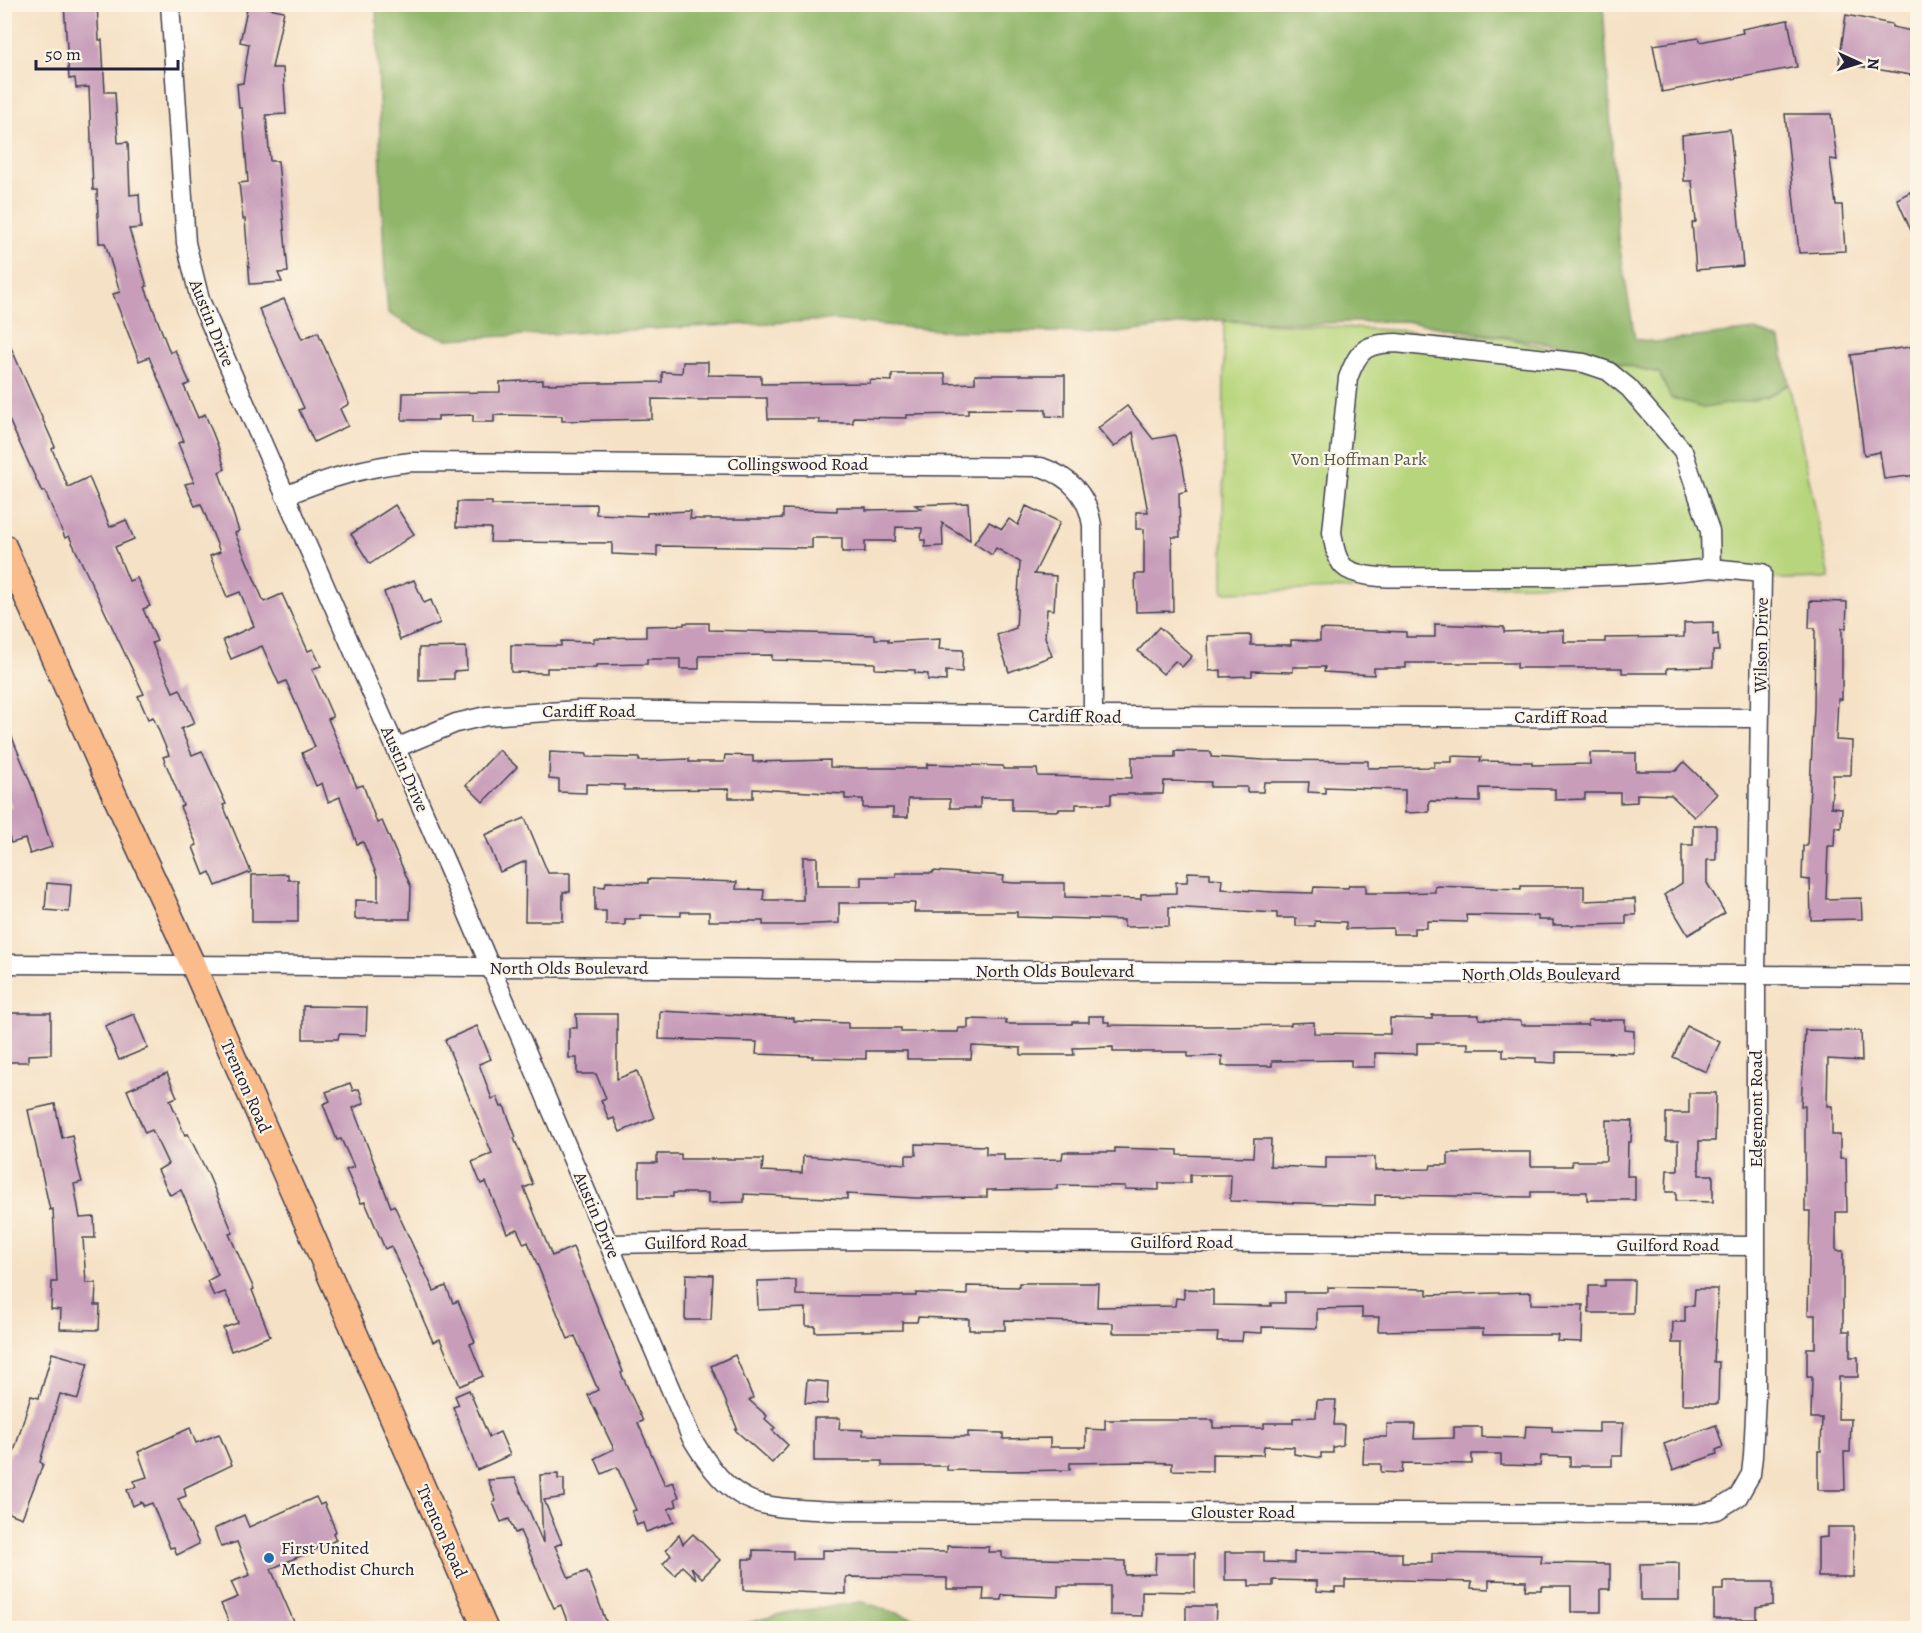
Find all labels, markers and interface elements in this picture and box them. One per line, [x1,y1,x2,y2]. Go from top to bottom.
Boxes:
scale bar [36,33,178,71]
north arrow [1829,33,1889,93]
text: 50 m [45,42,81,66]
text: N [1862,57,1884,71]
street label: Austin Drive [183,275,240,370]
park label: Von Hoffman Park [1290,447,1427,471]
street label: Collingswood Road [728,452,869,476]
street label: Wilson Drive [1748,597,1774,694]
street label: Cardiff Road [542,699,636,723]
street label: Cardiff Road [1028,703,1122,729]
street label: Cardiff Road [1514,705,1608,729]
street label: Austin Drive [375,721,435,816]
street label: North Olds Boulevard [489,956,649,980]
street label: North Olds Boulevard [975,959,1135,983]
street label: North Olds Boulevard [1461,962,1621,986]
street label: Trenton Road [215,1036,277,1137]
street label: Edgemont Road [1744,1050,1768,1168]
street label: Austin Drive [568,1167,626,1262]
street label: Guilford Road [644,1229,748,1255]
street label: Guilford Road [1131,1230,1234,1254]
street label: Guilford Road [1617,1233,1720,1257]
street label: Trenton Road [411,1481,473,1582]
street label: Glouster Road [1191,1500,1295,1524]
place label: First United Methodist Church [281,1536,415,1581]
marker: First United Methodist Church [262,1551,276,1565]

